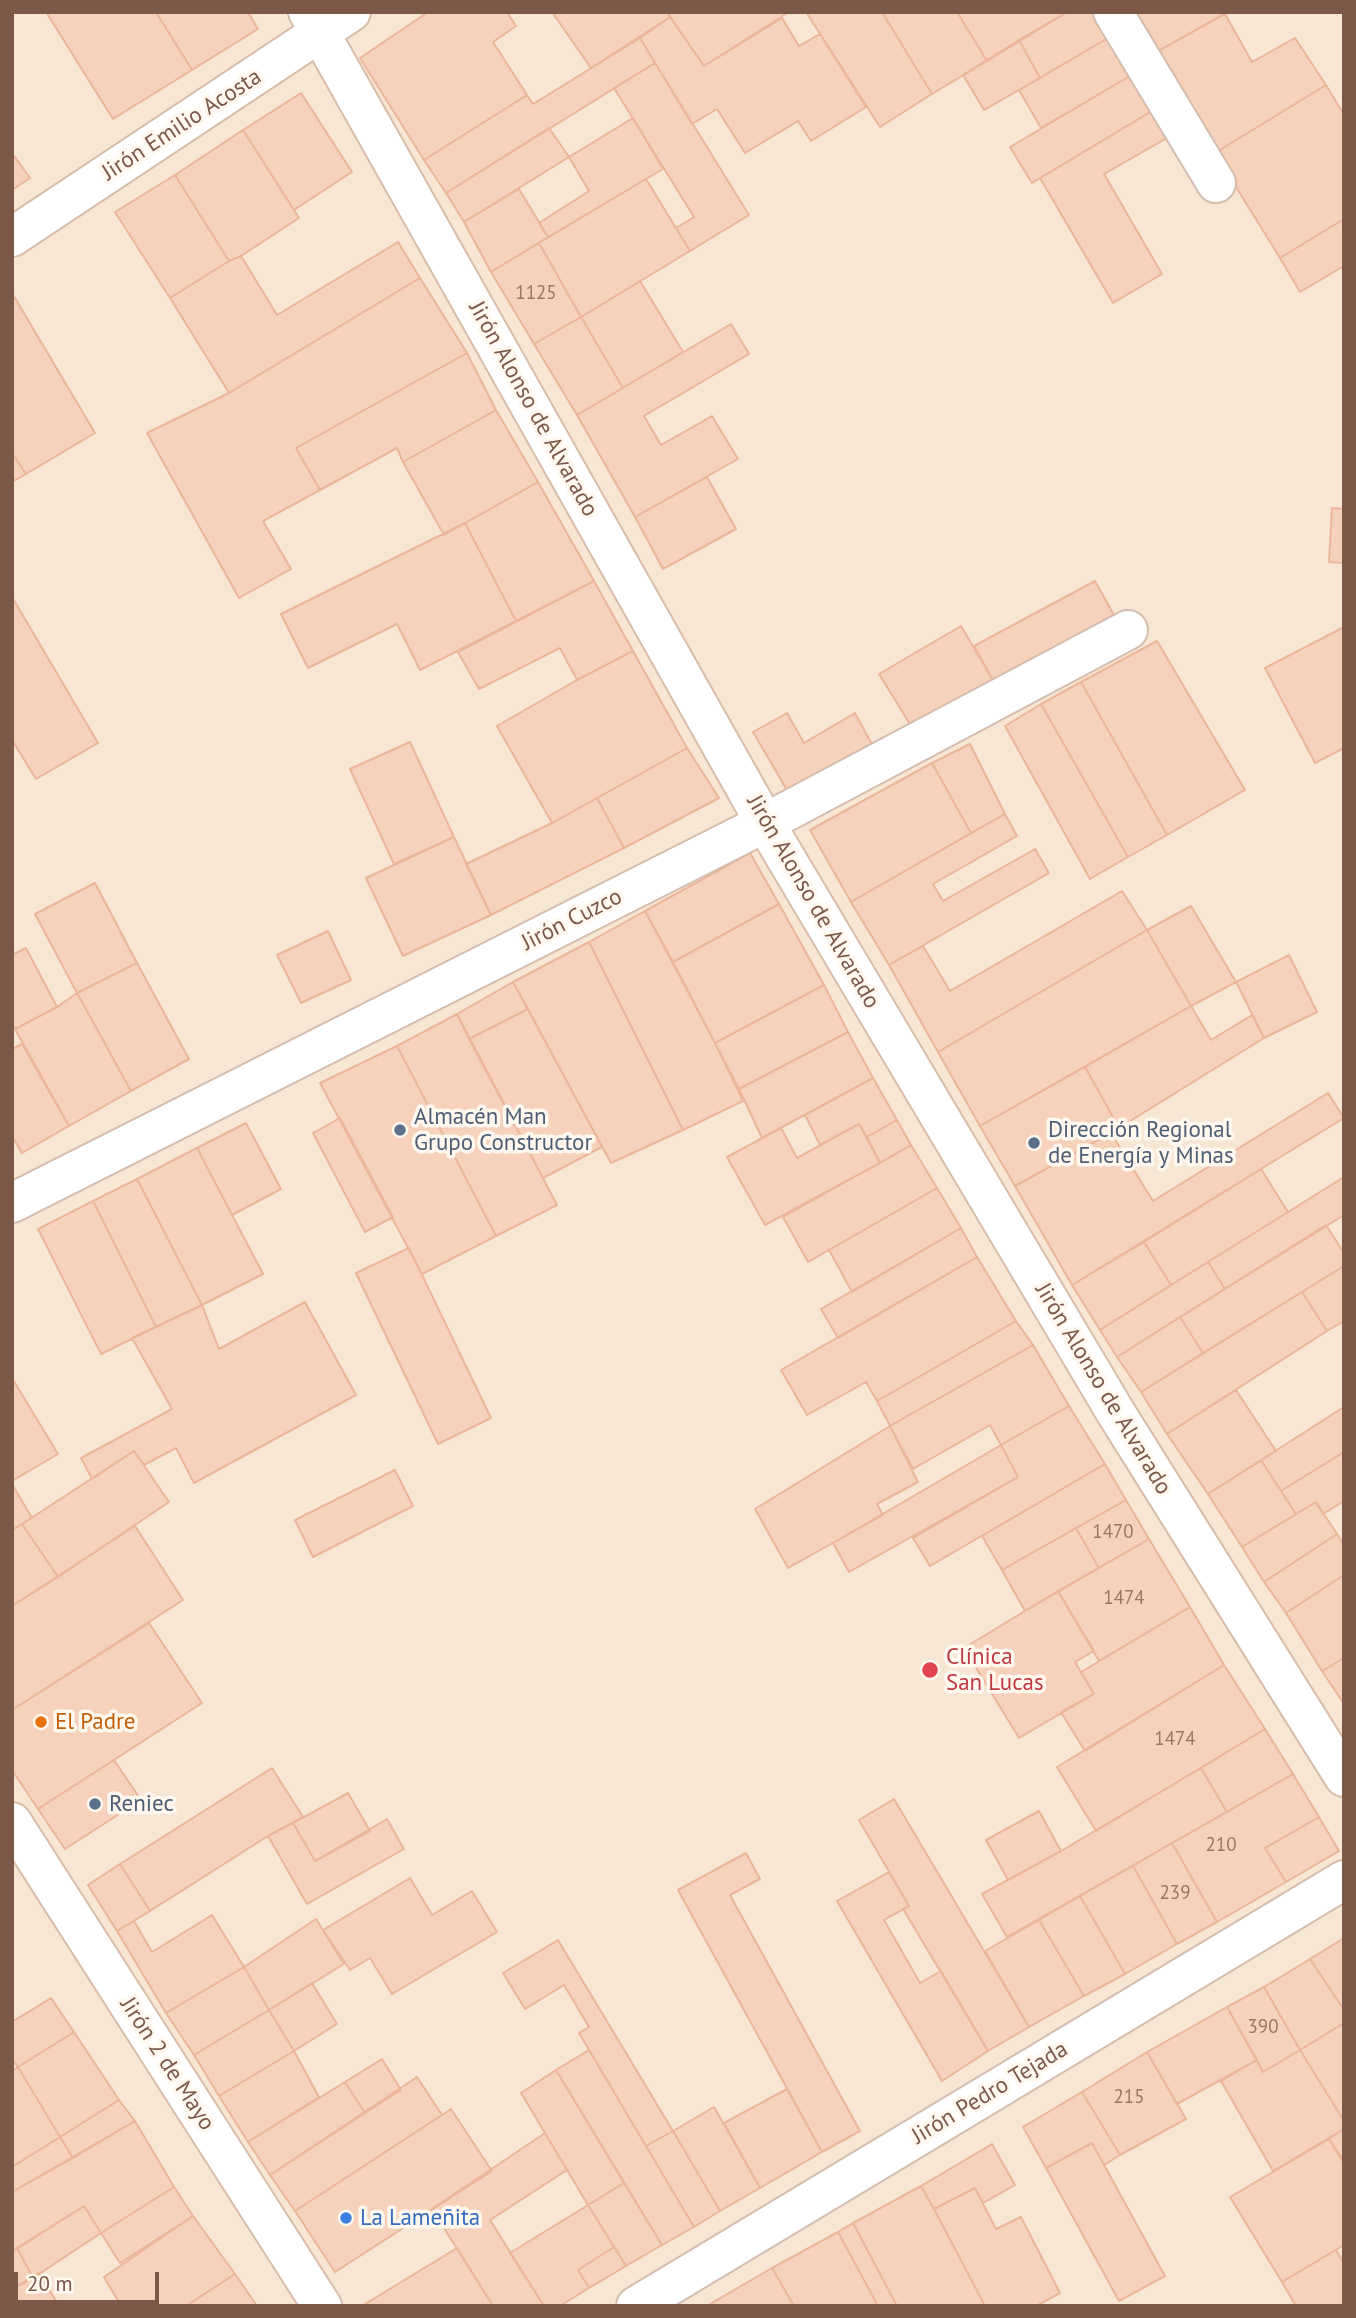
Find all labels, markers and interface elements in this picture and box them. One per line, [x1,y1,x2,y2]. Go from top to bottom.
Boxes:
street label: Jirón Emilio Acosta [97,63,267,187]
house number: 1125 [515,283,557,305]
street label: Jirón Alonso de Alvarado [462,297,604,521]
street label: Jirón Alonso de Alvarado [741,790,885,1014]
street label: Jirón Cuzco [517,883,627,957]
place label: Almacén Man Grupo Constructor [414,1103,592,1157]
place label: Dirección Regional de Energía y Minas [1048,1116,1234,1170]
marker: Almacén Man Grupo Constructor [392,1122,408,1138]
marker: Dirección Regional de Energía y Minas [1026,1135,1042,1151]
street label: Jirón Alonso de Alvarado [1029,1278,1177,1500]
house number: 1470 [1092,1522,1134,1544]
house number: 1474 [1103,1588,1145,1610]
place label: Clínica San Lucas [946,1643,1044,1697]
marker: Clínica San Lucas [920,1660,940,1680]
place label: El Padre [55,1708,136,1736]
marker: El Padre [33,1714,49,1730]
house number: 1474 [1154,1729,1196,1751]
place label: Reniec [109,1790,174,1818]
marker: Reniec [87,1796,103,1812]
house number: 210 [1205,1835,1237,1857]
house number: 239 [1159,1883,1191,1905]
street label: Jirón 2 de Mayo [114,1992,220,2136]
house number: 390 [1247,2017,1279,2039]
street label: Jirón Pedro Tejada [907,2036,1073,2150]
house number: 215 [1113,2087,1145,2109]
place label: La Lameñita [360,2204,480,2232]
marker: La Lameñita [338,2210,354,2226]
scale bar [18,2258,163,2302]
text: 20 m [27,2270,73,2297]

